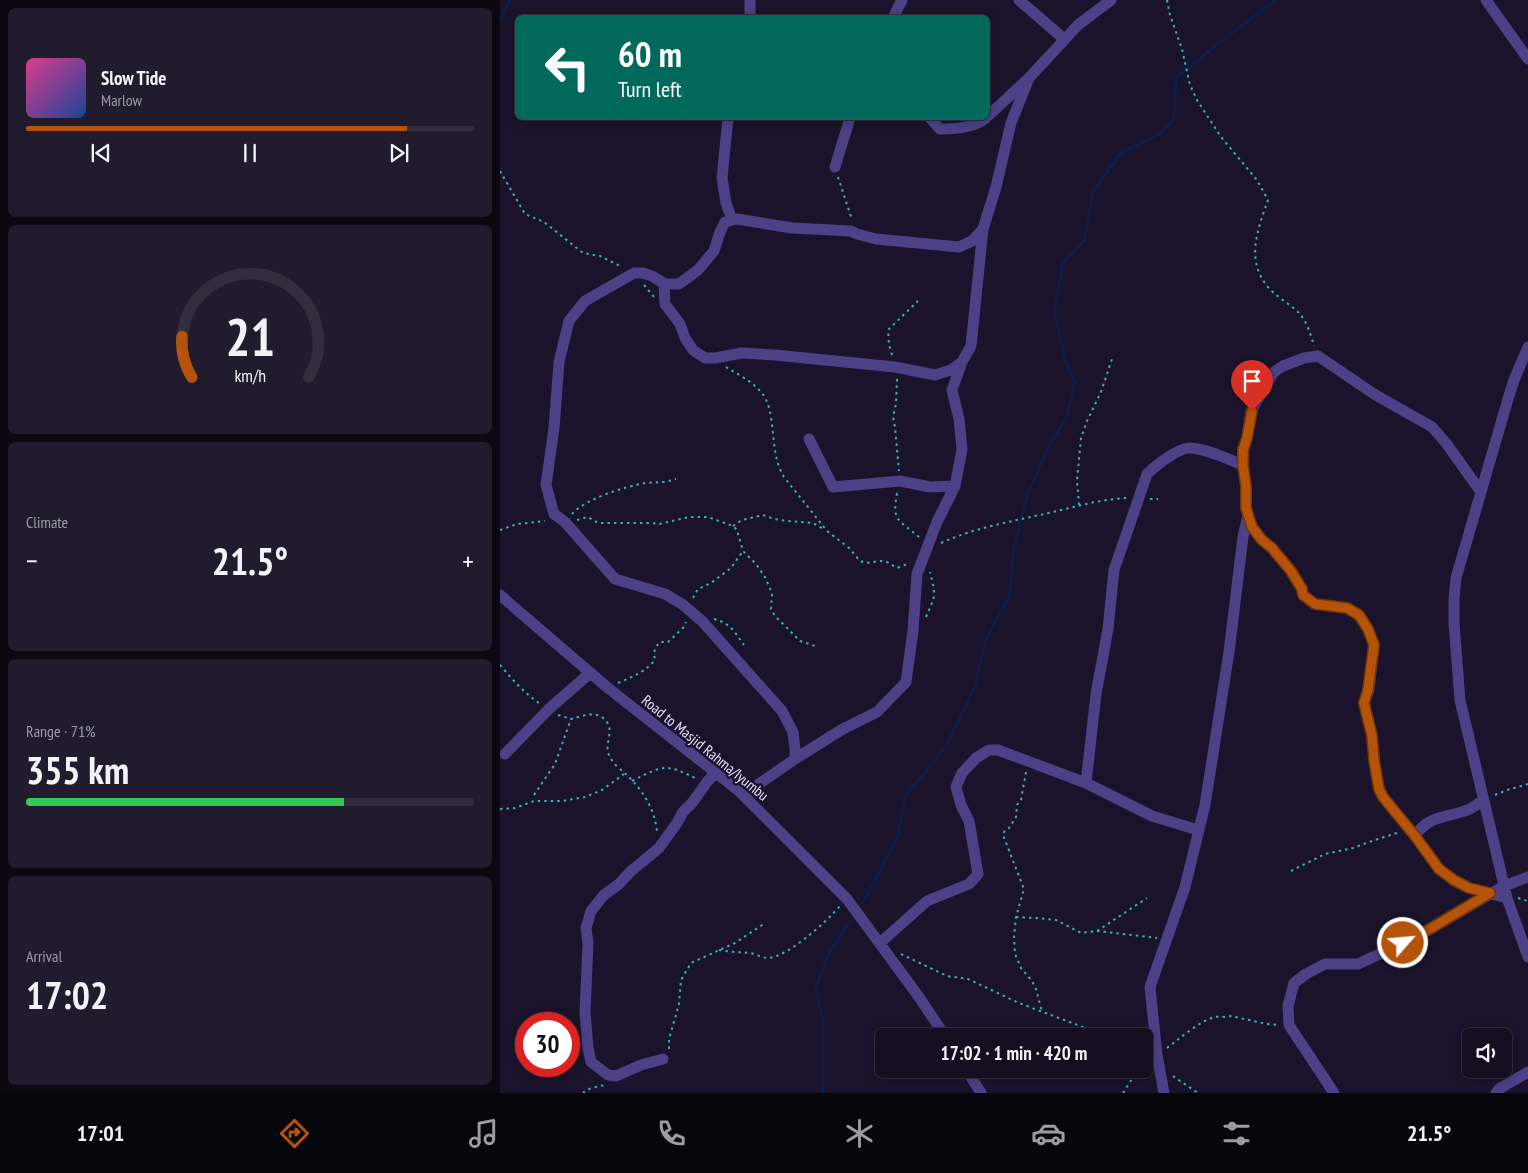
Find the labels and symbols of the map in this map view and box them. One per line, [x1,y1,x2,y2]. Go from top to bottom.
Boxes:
pin [1231,360,1273,411]
street label: Road to Masjid Rahma/Iyumbu [638,691,773,805]
position arrow [1376,916,1428,968]
speed limit sign: 30 [515,1012,580,1077]

